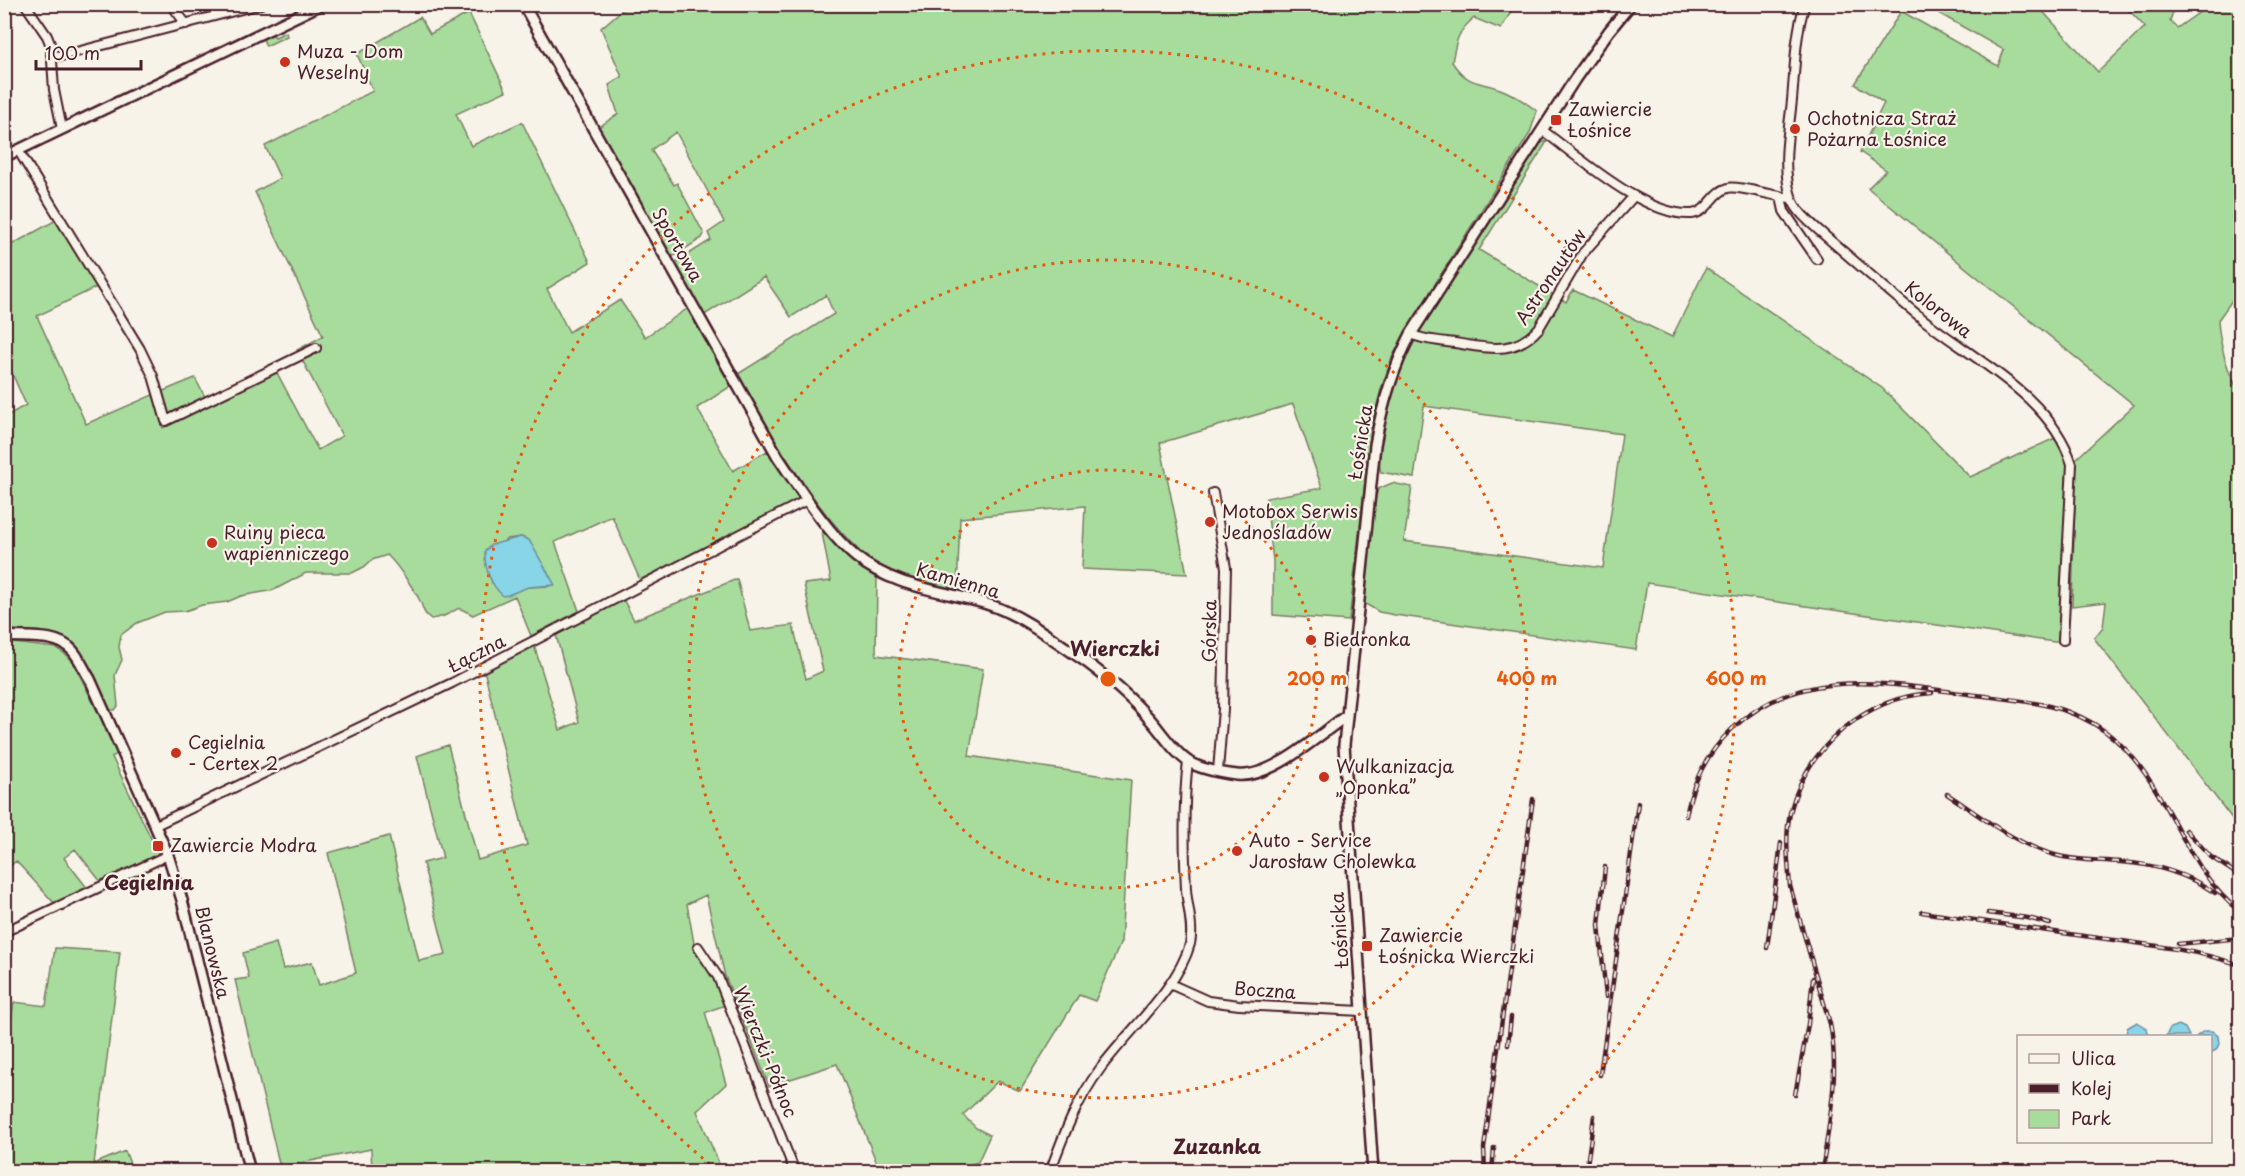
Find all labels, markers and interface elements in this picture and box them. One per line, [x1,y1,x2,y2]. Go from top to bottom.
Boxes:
scale bar [36,33,141,71]
place label: Muza - Dom Weselny [297,37,403,85]
text: 100 m [45,39,100,66]
marker: Muza - Dom Weselny [278,55,292,69]
place label: Zawiercie Łośnice [1567,95,1652,143]
place label: Ochotnicza Straż Pożarna Łośnice [1807,104,1957,152]
marker: Zawiercie Łośnice [1549,113,1563,127]
marker: Ochotnicza Straż Pożarna Łośnice [1788,122,1802,136]
street label: Sportowa [646,202,711,287]
street label: Astronautów [1508,223,1592,330]
street label: Kolorowa [1899,274,1979,344]
street label: Łośnicka [1340,402,1379,482]
place label: Motobox Serwis Jednośladów [1222,497,1358,545]
marker: Motobox Serwis Jednośladów [1203,515,1217,529]
place label: Ruiny pieca wapienniczego [224,518,349,566]
marker: Ruiny pieca wapienniczego [205,536,219,550]
street label: Kamienna [913,555,1004,605]
street label: Górska [1194,599,1223,663]
place label: Biedronka [1323,625,1411,652]
street label: Łączna [442,626,510,679]
district label: Wierczki [1070,633,1160,663]
marker: Biedronka [1304,633,1318,647]
text: 200 m [1287,664,1347,691]
text: 400 m [1497,664,1557,691]
text: 600 m [1705,664,1767,691]
centre of rings [1098,669,1118,689]
place label: Cegielnia - Certex 2 [188,728,278,776]
marker: Cegielnia - Certex 2 [169,746,183,760]
place label: Wulkanizacja „Oponka” [1336,752,1454,800]
marker: Wulkanizacja „Oponka” [1317,770,1331,784]
place label: Auto - Service Jarosław Cholewka [1249,826,1417,874]
place label: Zawiercie Modra [170,831,317,858]
marker: Zawiercie Modra [151,839,165,853]
marker: Auto - Service Jarosław Cholewka [1230,844,1244,858]
district label: Cegielnia [104,867,194,897]
street label: Łośnicka [1322,891,1355,970]
street label: Blanowska [189,902,238,1002]
place label: Zawiercie Łośnicka Wierczki [1378,921,1534,969]
marker: Zawiercie Łośnicka Wierczki [1360,939,1374,953]
street label: Boczna [1233,974,1298,1005]
street label: Wierczki-Północ [728,982,805,1121]
legend [2017,1035,2212,1143]
text: Ulica [2071,1044,2116,1071]
text: Kolej [2071,1074,2112,1101]
text: Park [2071,1104,2111,1131]
district label: Zuzanka [1173,1131,1262,1161]

